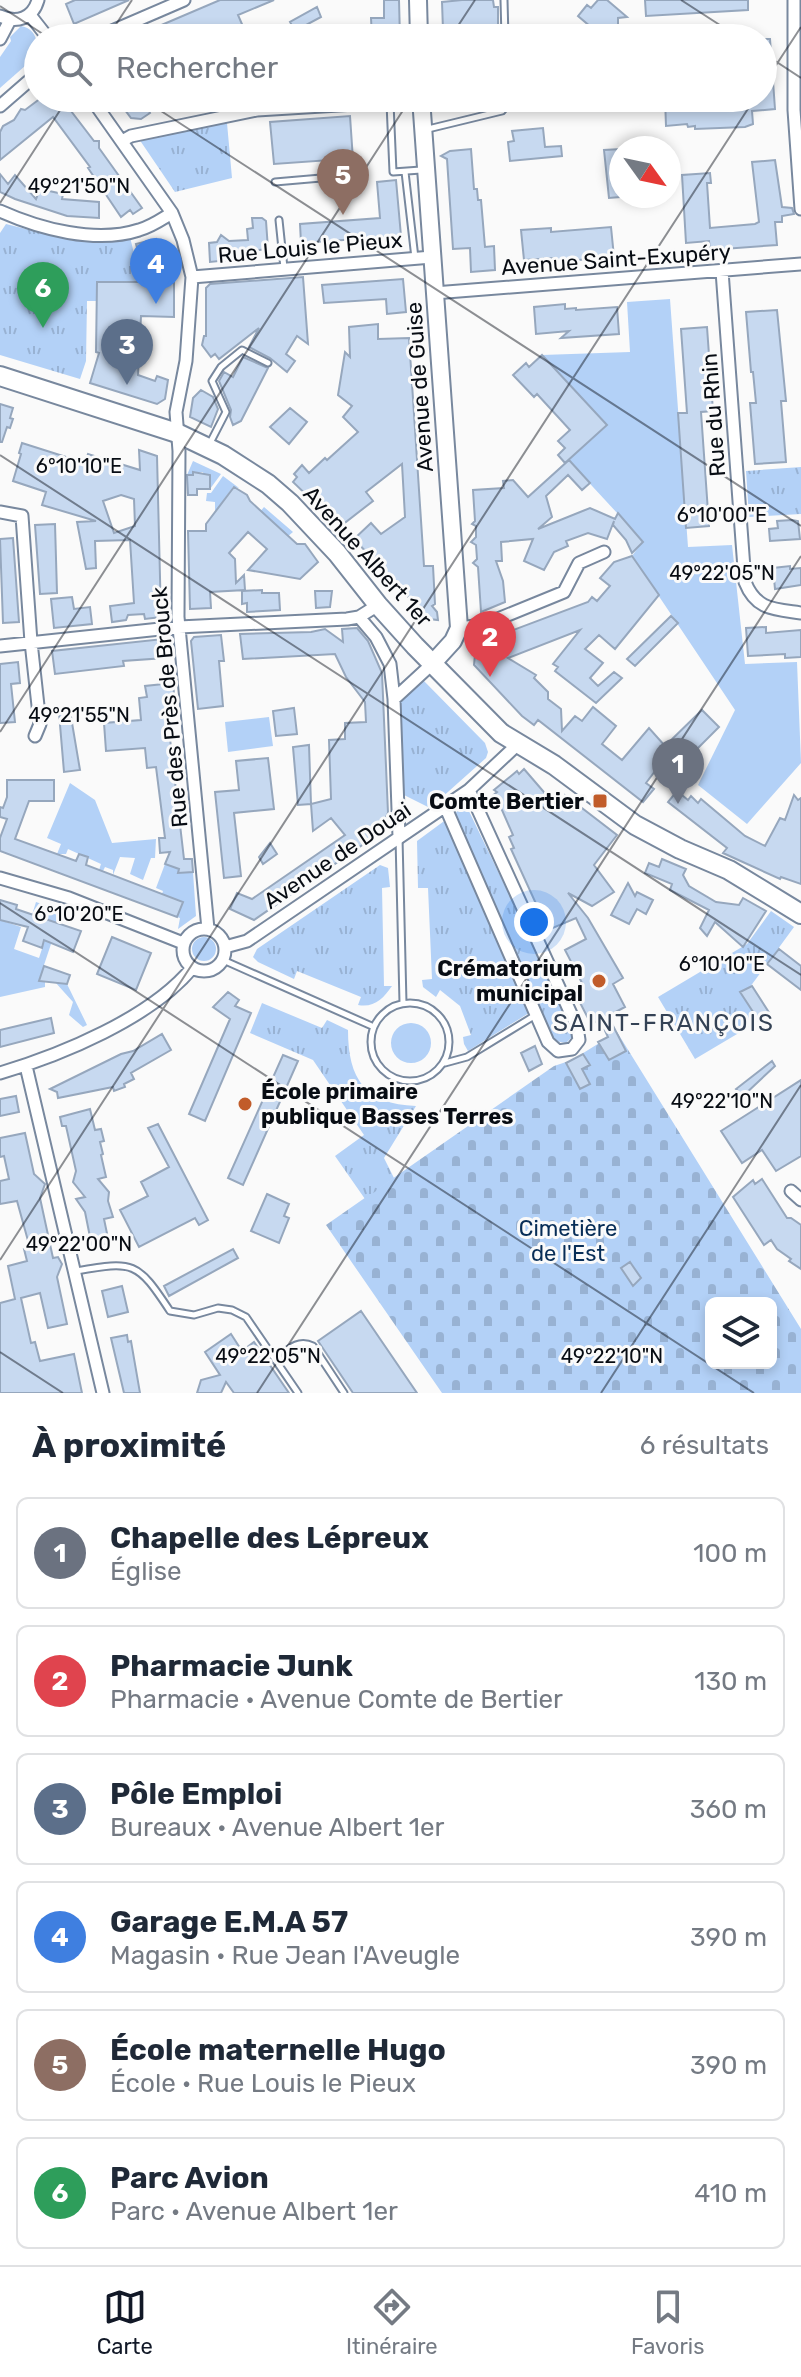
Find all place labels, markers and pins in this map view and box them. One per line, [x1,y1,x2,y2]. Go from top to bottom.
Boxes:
pin: 5 [317,149,369,215]
pin: 4 [130,238,182,304]
pin: 6 [17,262,69,328]
pin: 3 [101,319,153,385]
pin: 2 [464,611,516,677]
pin: 1 [652,738,704,804]
place label: Comte Bertier [429,788,584,815]
marker: Comte Bertier [591,792,609,810]
place label: Crématorium municipal [437,955,583,1007]
marker: Crématorium municipal [590,972,608,990]
place label: École primaire publique Basses Terres [261,1078,514,1130]
marker: École primaire publique Basses Terres [236,1095,254,1113]

